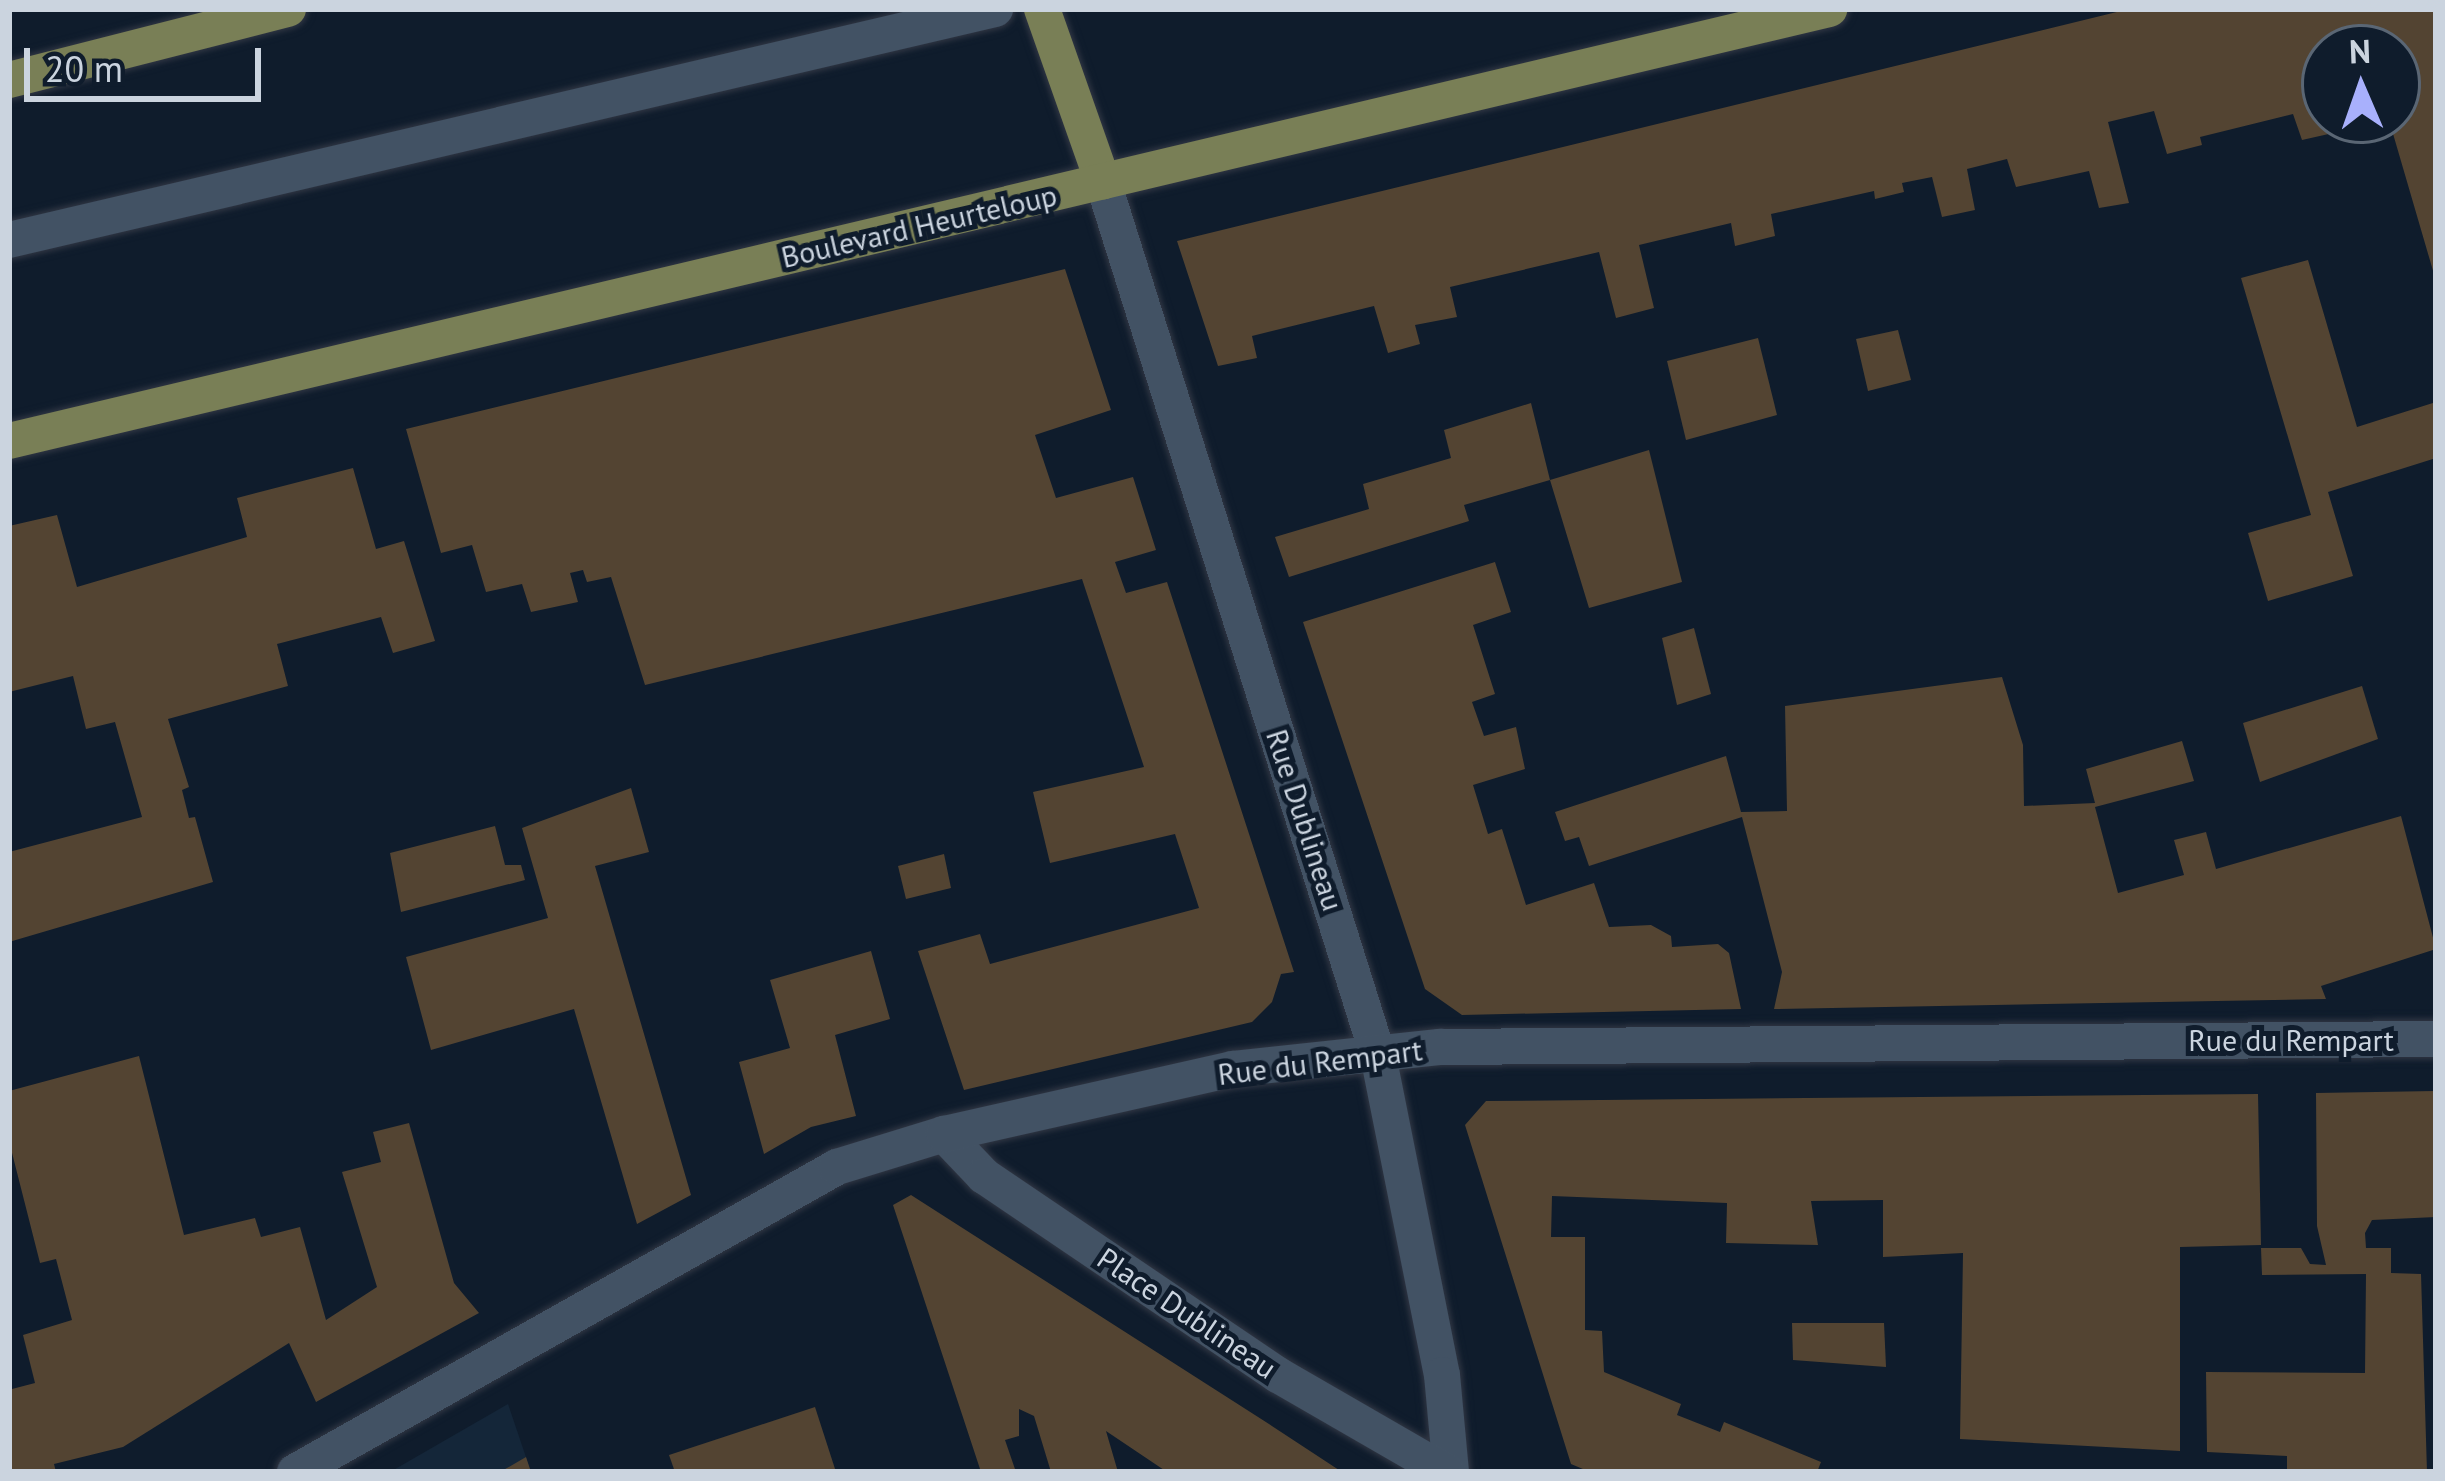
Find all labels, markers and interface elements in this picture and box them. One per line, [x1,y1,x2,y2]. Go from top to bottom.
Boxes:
scale bar [30,24,267,98]
north arrow [2301,24,2421,144]
text: N [2348,29,2371,72]
text: 20 m [45,45,123,92]
street label: Boulevard Heurteloup [778,177,1060,275]
street label: Rue Dublineau [1259,725,1351,915]
street label: Rue du Rempart [2188,1022,2394,1058]
street label: Rue du Rempart [1216,1032,1424,1092]
street label: Place Dublineau [1091,1240,1283,1386]

